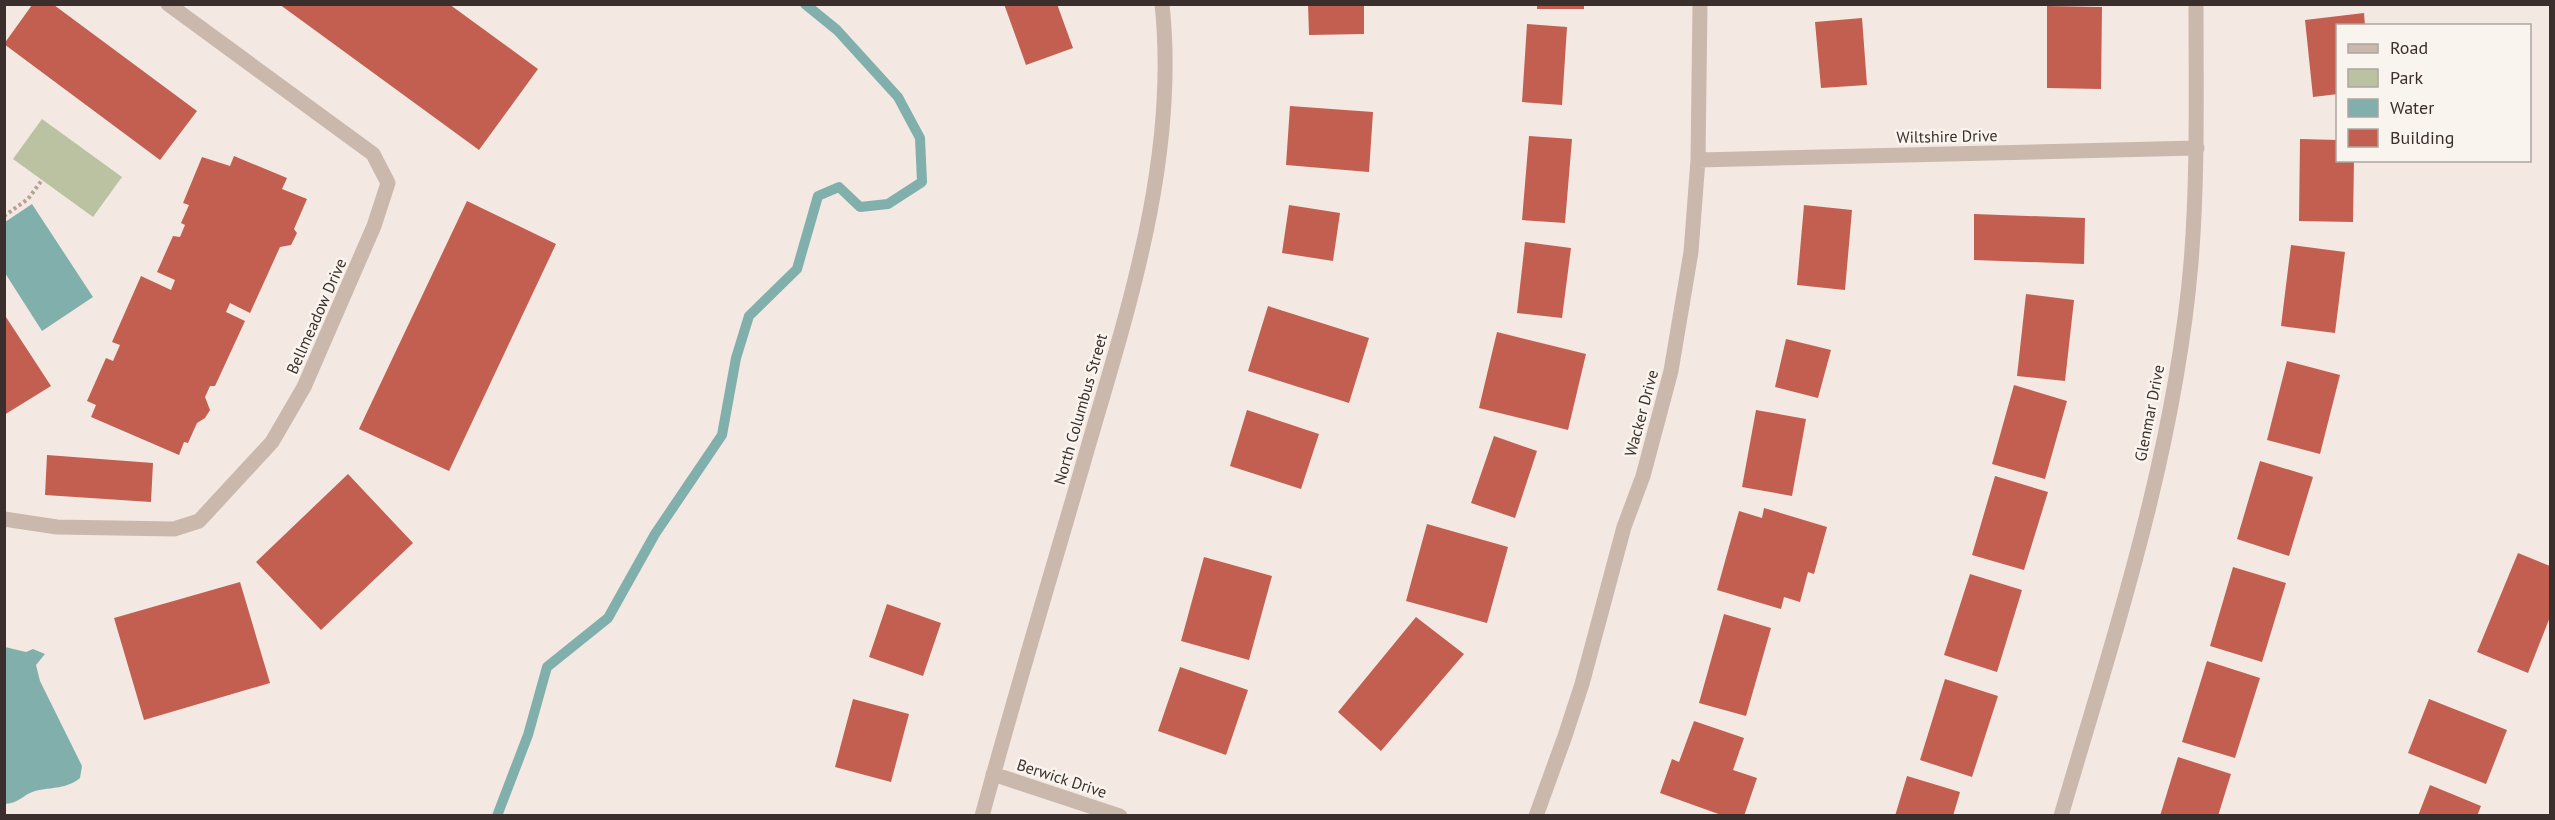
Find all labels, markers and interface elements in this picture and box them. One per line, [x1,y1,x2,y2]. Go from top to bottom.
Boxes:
legend [2336,24,2531,162]
text: Road [2390,36,2428,59]
text: Park [2390,66,2423,89]
text: Water [2390,96,2434,119]
street label: Wiltshire Drive [1896,125,1998,147]
text: Building [2390,126,2454,149]
street label: Bellmeadow Drive [282,255,350,377]
street label: North Columbus Street [1049,331,1111,487]
street label: Glenmar Drive [2130,363,2168,463]
street label: Wacker Drive [1620,367,1662,459]
street label: Berwick Drive [1014,754,1110,802]

